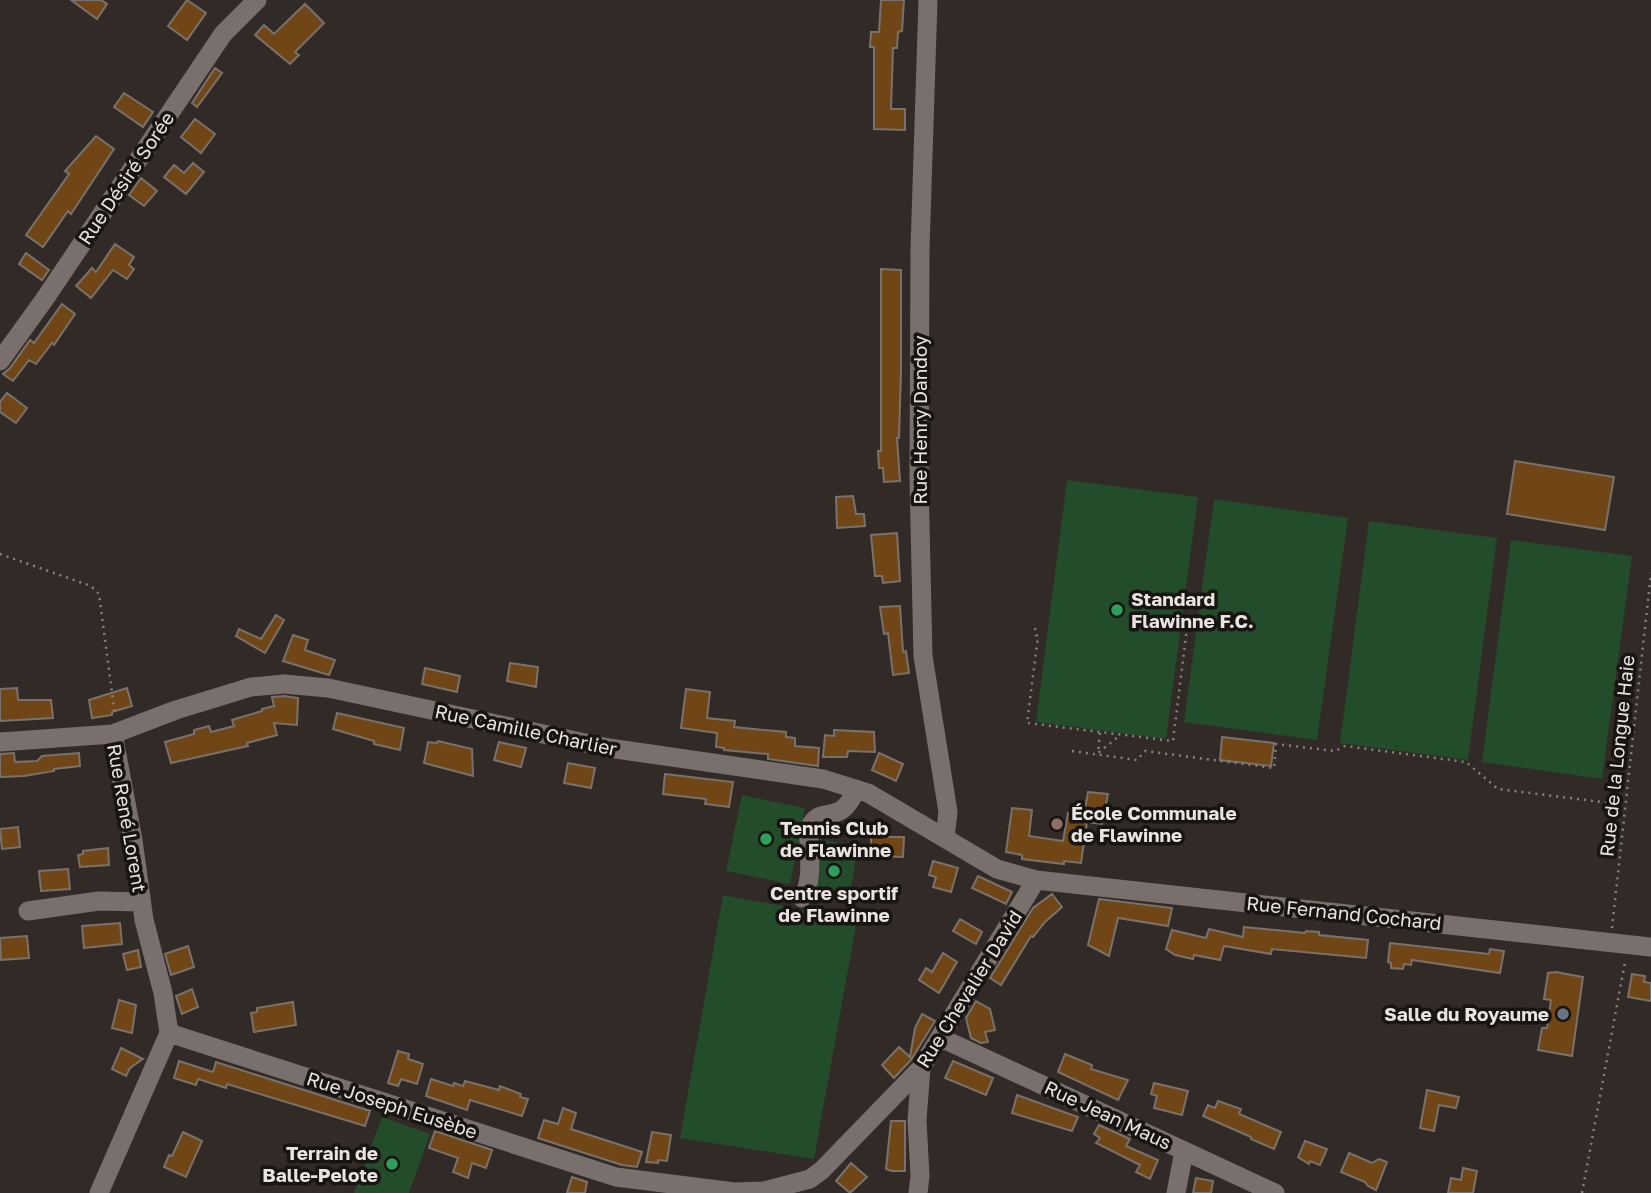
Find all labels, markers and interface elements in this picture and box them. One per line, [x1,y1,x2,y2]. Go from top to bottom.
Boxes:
street label: Rue Désiré Sorée [73,107,178,248]
street label: Rue Henry Dandoy [908,335,931,505]
place label: Standard Flawinne F.C. [1131,587,1254,632]
marker: Standard Flawinne F.C. [1109,602,1125,618]
street label: Rue de la Longue Haie [1594,654,1639,858]
street label: Rue Camille Charlier [433,699,620,760]
street label: Rue René Lorent [103,742,152,894]
place label: École Communale de Flawinne [1071,801,1237,846]
place label: Tennis Club de Flawinne [780,816,891,861]
marker: École Communale de Flawinne [1049,816,1065,832]
marker: Tennis Club de Flawinne [758,831,774,847]
marker: Centre sportif de Flawinne [826,863,842,879]
place label: Centre sportif de Flawinne [770,881,898,926]
street label: Rue Fernand Cochard [1245,891,1443,934]
street label: Rue Chevalier David [911,906,1026,1072]
place label: Salle du Royaume [1384,1002,1549,1025]
marker: Salle du Royaume [1555,1006,1571,1022]
street label: Rue Joseph Eusèbe [304,1066,480,1143]
street label: Rue Jean Maus [1041,1075,1175,1154]
place label: Terrain de Balle-Pelote [262,1141,378,1186]
marker: Terrain de Balle-Pelote [384,1156,400,1172]

